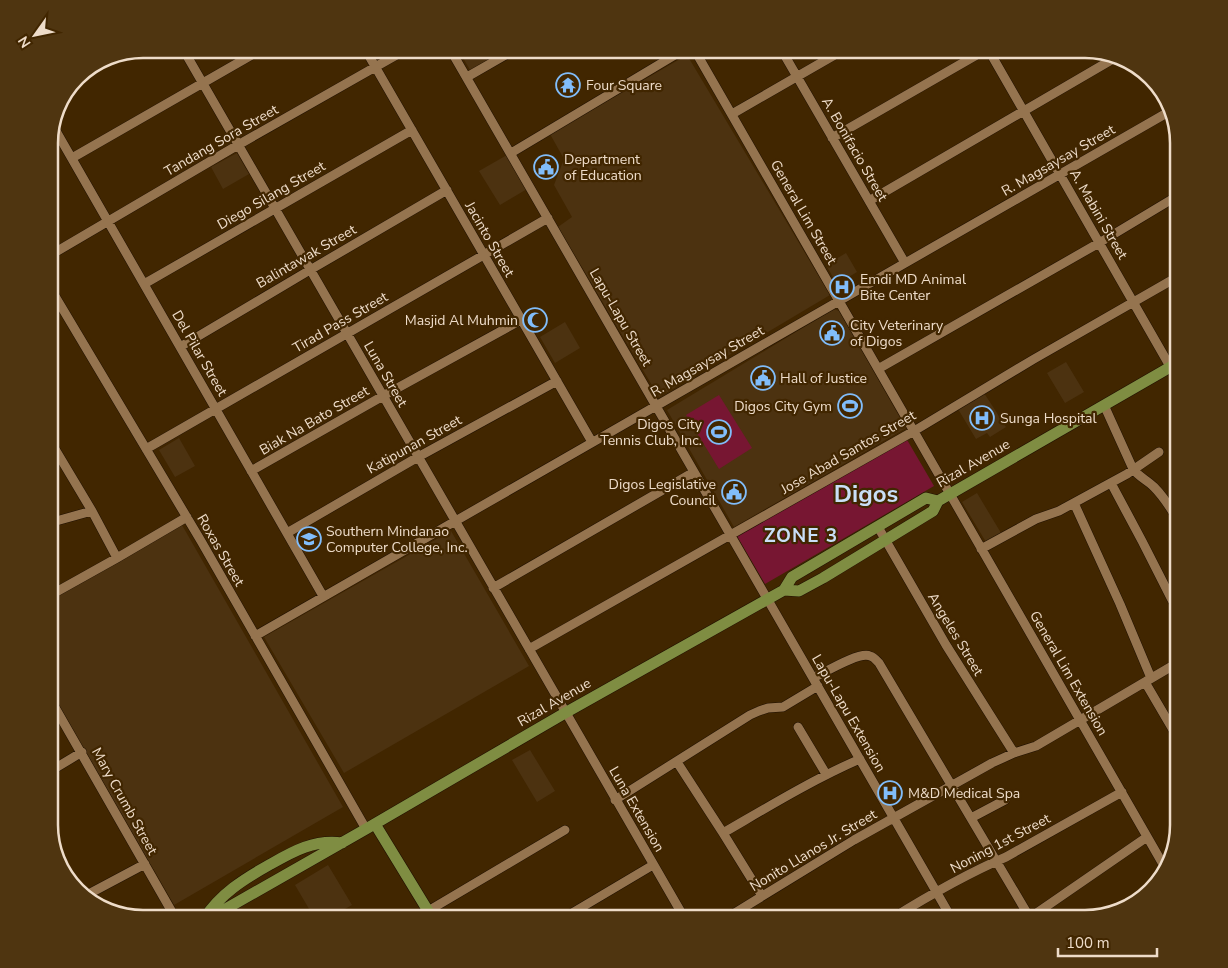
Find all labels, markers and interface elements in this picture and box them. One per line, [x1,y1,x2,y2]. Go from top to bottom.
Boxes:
north arrow [10,10,60,60]
text: N [14,32,35,51]
temple icon: Four Square [555,72,581,98]
place label: Four Square [586,76,662,95]
street label: A. Bonifacio Street [817,94,892,205]
street label: Tandang Sora Street [161,100,282,181]
street label: R. Magsaysay Street [998,120,1119,201]
place label: Department of Education [564,150,642,185]
public building icon: Department of Education [533,154,559,180]
street label: Diego Silang Street [214,157,329,234]
street label: General Lim Street [766,157,841,268]
street label: A. Mabini Street [1065,166,1132,263]
street label: Jacinto Street [460,197,519,280]
street label: Balintawak Street [253,220,360,293]
street label: Lapu-Lapu Street [585,265,656,370]
place label: Emdi MD Animal Bite Center [860,270,967,305]
hospital icon: Emdi MD Animal Bite Center [829,274,855,300]
street label: Tirad Pass Street [289,287,391,357]
street label: Del Pilar Street [167,307,232,400]
mosque icon: Masjid Al Muhmin [522,307,548,333]
place label: Masjid Al Muhmin [405,311,518,330]
place label: City Veterinary of Digos [850,316,944,351]
public building icon: City Veterinary of Digos [819,320,845,346]
street label: R. Magsaysay Street [647,321,768,402]
street label: Luna Street [359,338,412,410]
public building icon: Hall of Justice [750,365,776,391]
place label: Hall of Justice [780,369,867,388]
street label: Biak Na Bato Street [256,381,373,460]
sports icon: Digos City Gym [837,393,863,419]
place label: Digos City Gym [734,397,832,416]
hospital icon: Sunga Hospital [969,405,995,431]
street label: Jose Abad Santos Street [776,406,919,499]
place label: Sunga Hospital [1000,409,1098,428]
street label: Katipunan Street [364,411,465,478]
place label: Digos City Tennis Club, Inc. [600,415,703,450]
sports icon: Digos City Tennis Club, Inc. [706,419,732,445]
street label: Rizal Avenue [933,435,1013,492]
place label: Digos Legislative Council [609,475,717,510]
district label: Digos [834,478,898,510]
public building icon: Digos Legislative Council [721,479,747,505]
street label: Roxas Street [192,511,249,590]
place label: Southern Mindanao Computer College, Inc. [326,522,468,557]
district label: ZONE 3 [764,523,838,549]
school or university icon: Southern Mindanao Computer College, Inc. [296,526,322,552]
street label: Angeles Street [923,589,988,679]
street label: General Lim Extension [1025,607,1112,739]
street label: Lapu-Lapu Extension [807,651,890,776]
street label: Rizal Avenue [514,674,594,731]
street label: Mary Crumb Street [87,744,162,858]
street label: Luna Extension [604,763,669,855]
hospital icon: M&D Medical Spa [877,780,903,806]
place label: M&D Medical Spa [908,784,1020,803]
street label: Nonito Llanos Jr. Street [746,805,880,896]
street label: Noning 1st Street [947,809,1054,878]
scale bar [1058,926,1157,958]
text: 100 m [1066,933,1110,953]

